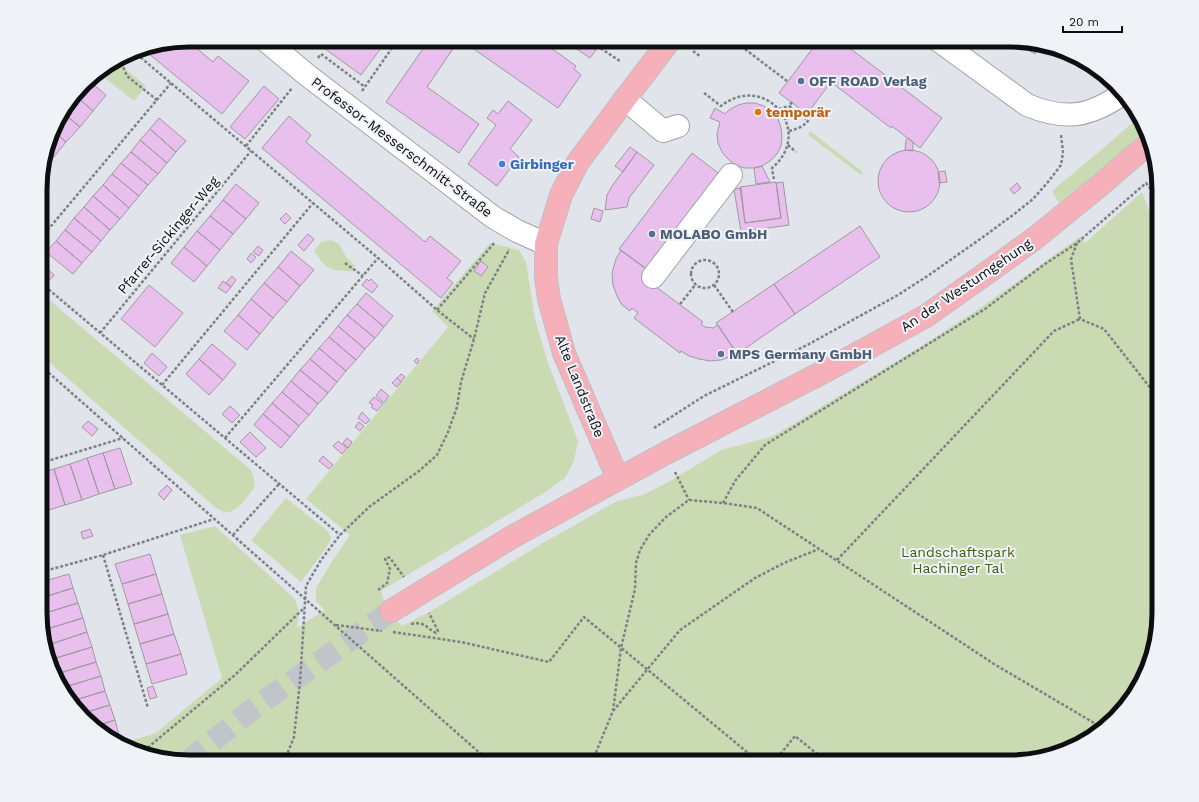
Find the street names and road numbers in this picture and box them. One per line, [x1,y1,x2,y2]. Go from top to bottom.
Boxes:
street label: Professor-Messerschmitt-Straße [308,74,496,220]
street label: Pfarrer-Sickinger-Weg [114,173,222,297]
street label: An der Westumgehung [897,235,1035,335]
street label: Alte Landstraße [552,332,608,440]

